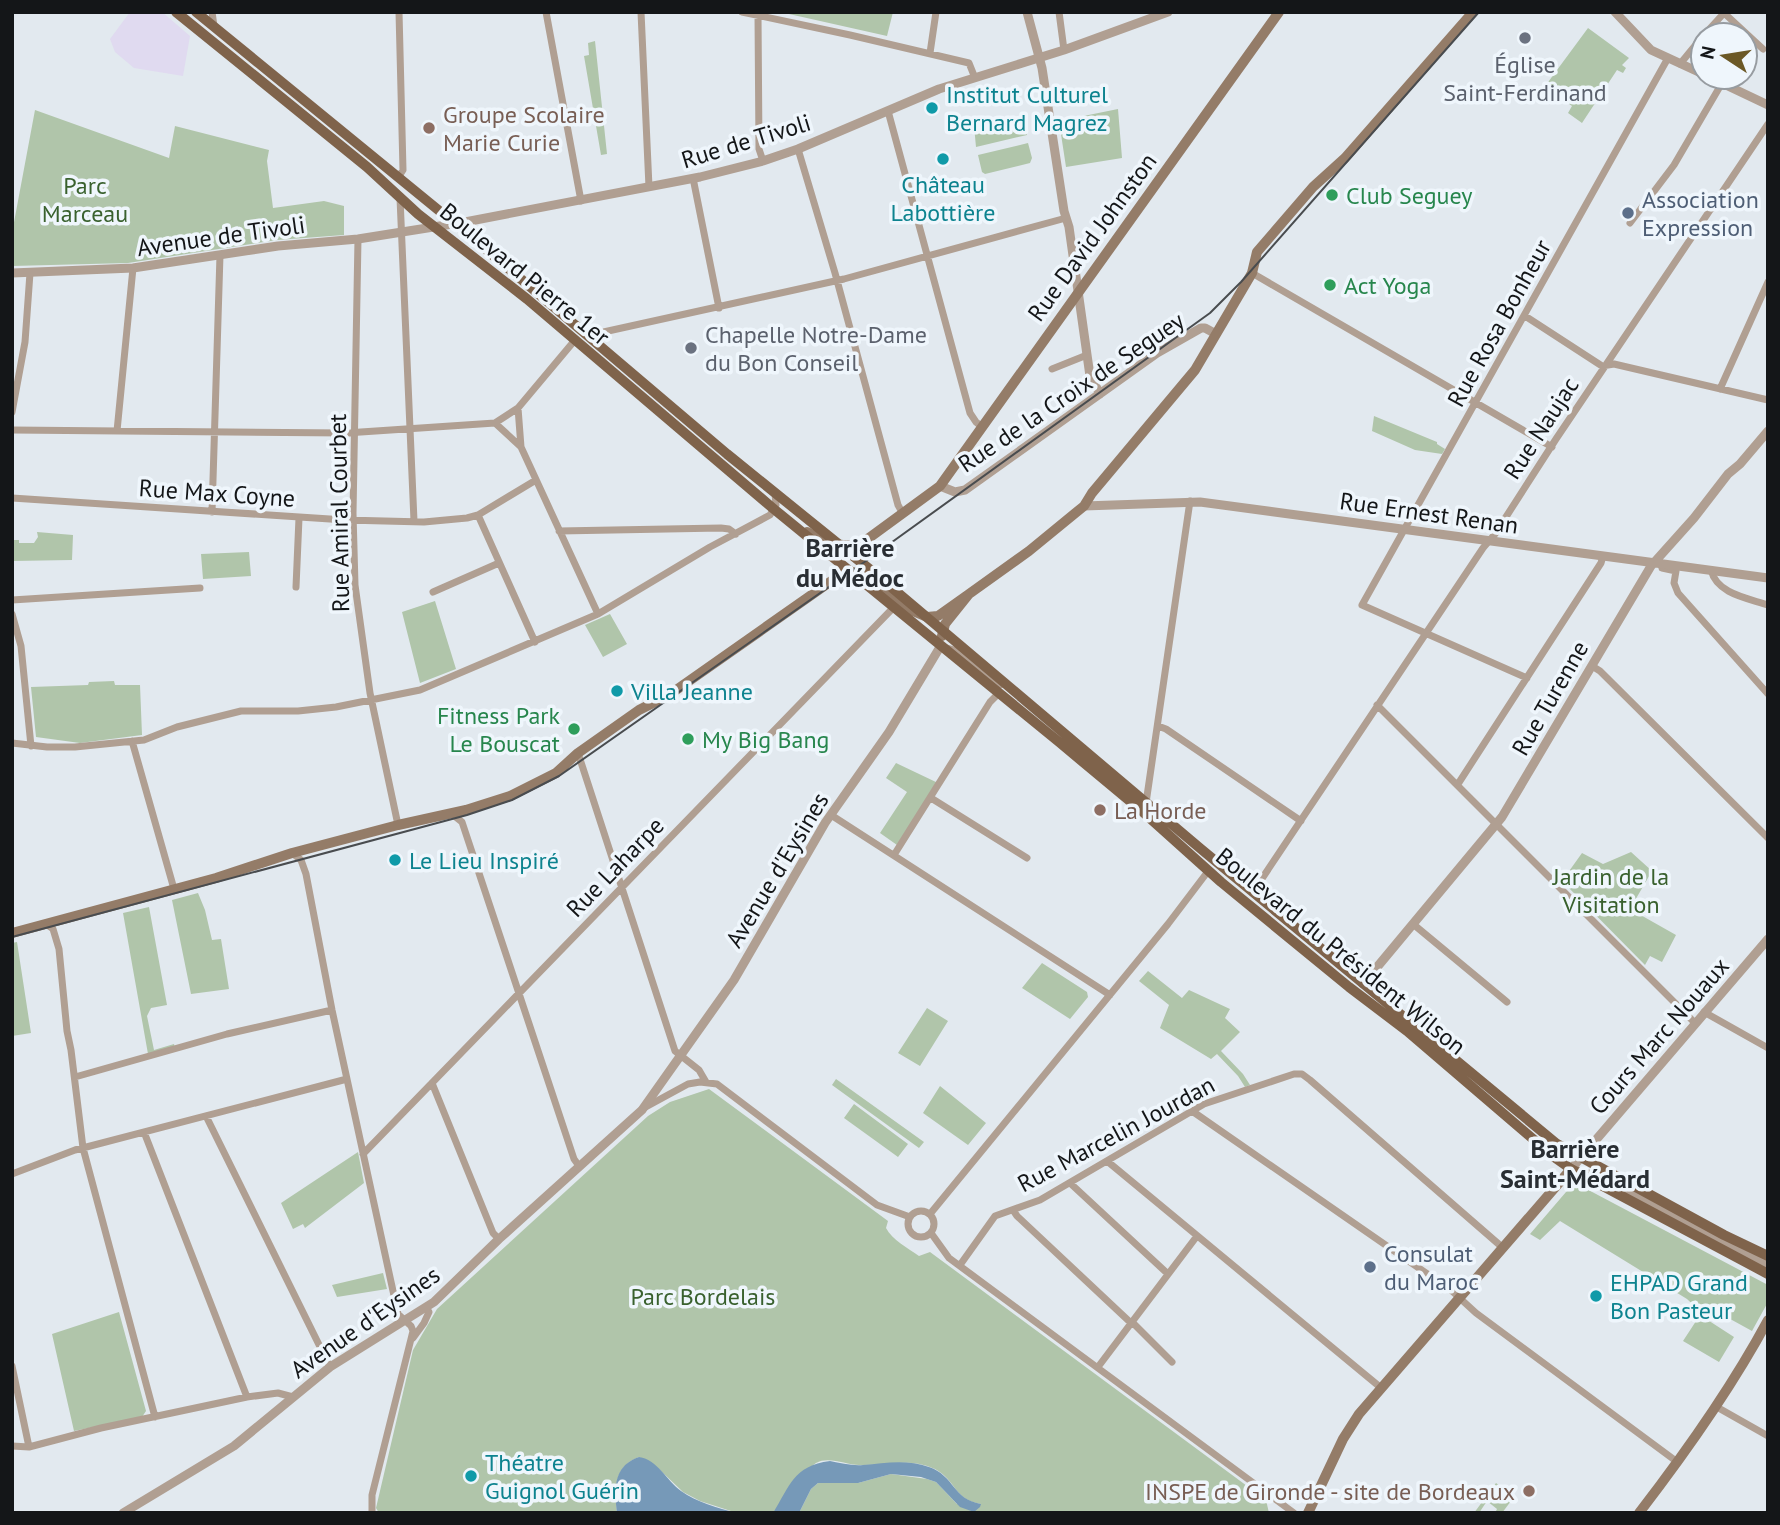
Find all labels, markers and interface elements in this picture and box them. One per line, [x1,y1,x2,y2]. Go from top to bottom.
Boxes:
north arrow [1689,21,1759,91]
marker: Église Saint-Ferdinand [1517,30,1533,46]
text: N [1694,44,1720,61]
place label: Église Saint-Ferdinand [1443,49,1607,108]
place label: Institut Culturel Bernard Magrez [946,79,1108,138]
place label: Groupe Scolaire Marie Curie [443,99,605,158]
marker: Institut Culturel Bernard Magrez [924,100,940,116]
street label: Rue de Tivoli [678,107,814,175]
marker: Groupe Scolaire Marie Curie [421,120,437,136]
street label: Rue David Johnston [1021,147,1163,327]
marker: Château Labottière [935,151,951,167]
place label: Château Labottière [891,169,995,228]
park label: Parc Marceau [42,170,128,229]
place label: Club Seguey [1346,180,1472,211]
place label: Association Expression [1642,184,1759,243]
marker: Club Seguey [1324,187,1340,203]
street label: Boulevard Pierre 1er [434,196,616,352]
marker: Association Expression [1620,205,1636,221]
street label: Avenue de Tivoli [135,209,307,263]
street label: Rue Rosa Bonheur [1440,234,1558,412]
place label: Act Yoga [1344,270,1431,301]
marker: Act Yoga [1322,277,1338,293]
street label: Rue de la Croix de Seguey [952,305,1190,479]
place label: Chapelle Notre-Dame du Bon Conseil [705,319,927,378]
marker: Chapelle Notre-Dame du Bon Conseil [683,340,699,356]
street label: Rue Naujac [1496,371,1586,485]
street label: Rue Amiral Courbet [322,414,356,612]
street label: Rue Max Coyne [138,472,296,514]
street label: Rue Ernest Renan [1338,485,1520,541]
district label: Barrière du Médoc [796,531,904,594]
street label: Rue Turenne [1505,635,1595,761]
place label: Villa Jeanne [630,676,753,707]
marker: Villa Jeanne [609,683,625,699]
place label: Fitness Park Le Bouscat [437,700,560,759]
marker: Fitness Park Le Bouscat [566,721,582,737]
place label: My Big Bang [702,724,829,755]
marker: My Big Bang [680,731,696,747]
street label: Avenue d'Eysines [719,787,835,953]
place label: La Horde [1114,795,1207,826]
marker: La Horde [1092,802,1108,818]
street label: Rue Laharpe [559,810,671,924]
street label: Boulevard du Président Wilson [1210,841,1472,1061]
place label: Le Lieu Inspiré [409,845,559,876]
marker: Le Lieu Inspiré [387,852,403,868]
park label: Jardin de la Visitation [1552,861,1669,920]
street label: Cours Marc Nouaux [1582,951,1736,1121]
street label: Rue Marcelin Jourdan [1012,1069,1220,1199]
district label: Barrière Saint-Médard [1500,1132,1650,1195]
place label: Consulat du Maroc [1384,1238,1479,1297]
street label: Avenue d'Eysines [284,1259,446,1385]
marker: Consulat du Maroc [1362,1259,1378,1275]
place label: EHPAD Grand Bon Pasteur [1610,1267,1748,1326]
park label: Parc Bordelais [631,1281,775,1312]
marker: EHPAD Grand Bon Pasteur [1588,1288,1604,1304]
place label: Théatre Guignol Guérin [485,1447,639,1506]
marker: Théatre Guignol Guérin [463,1468,479,1484]
place label: INSPE de Gironde - site de Bordeaux [1145,1476,1515,1507]
marker: INSPE de Gironde - site de Bordeaux [1521,1483,1537,1499]

